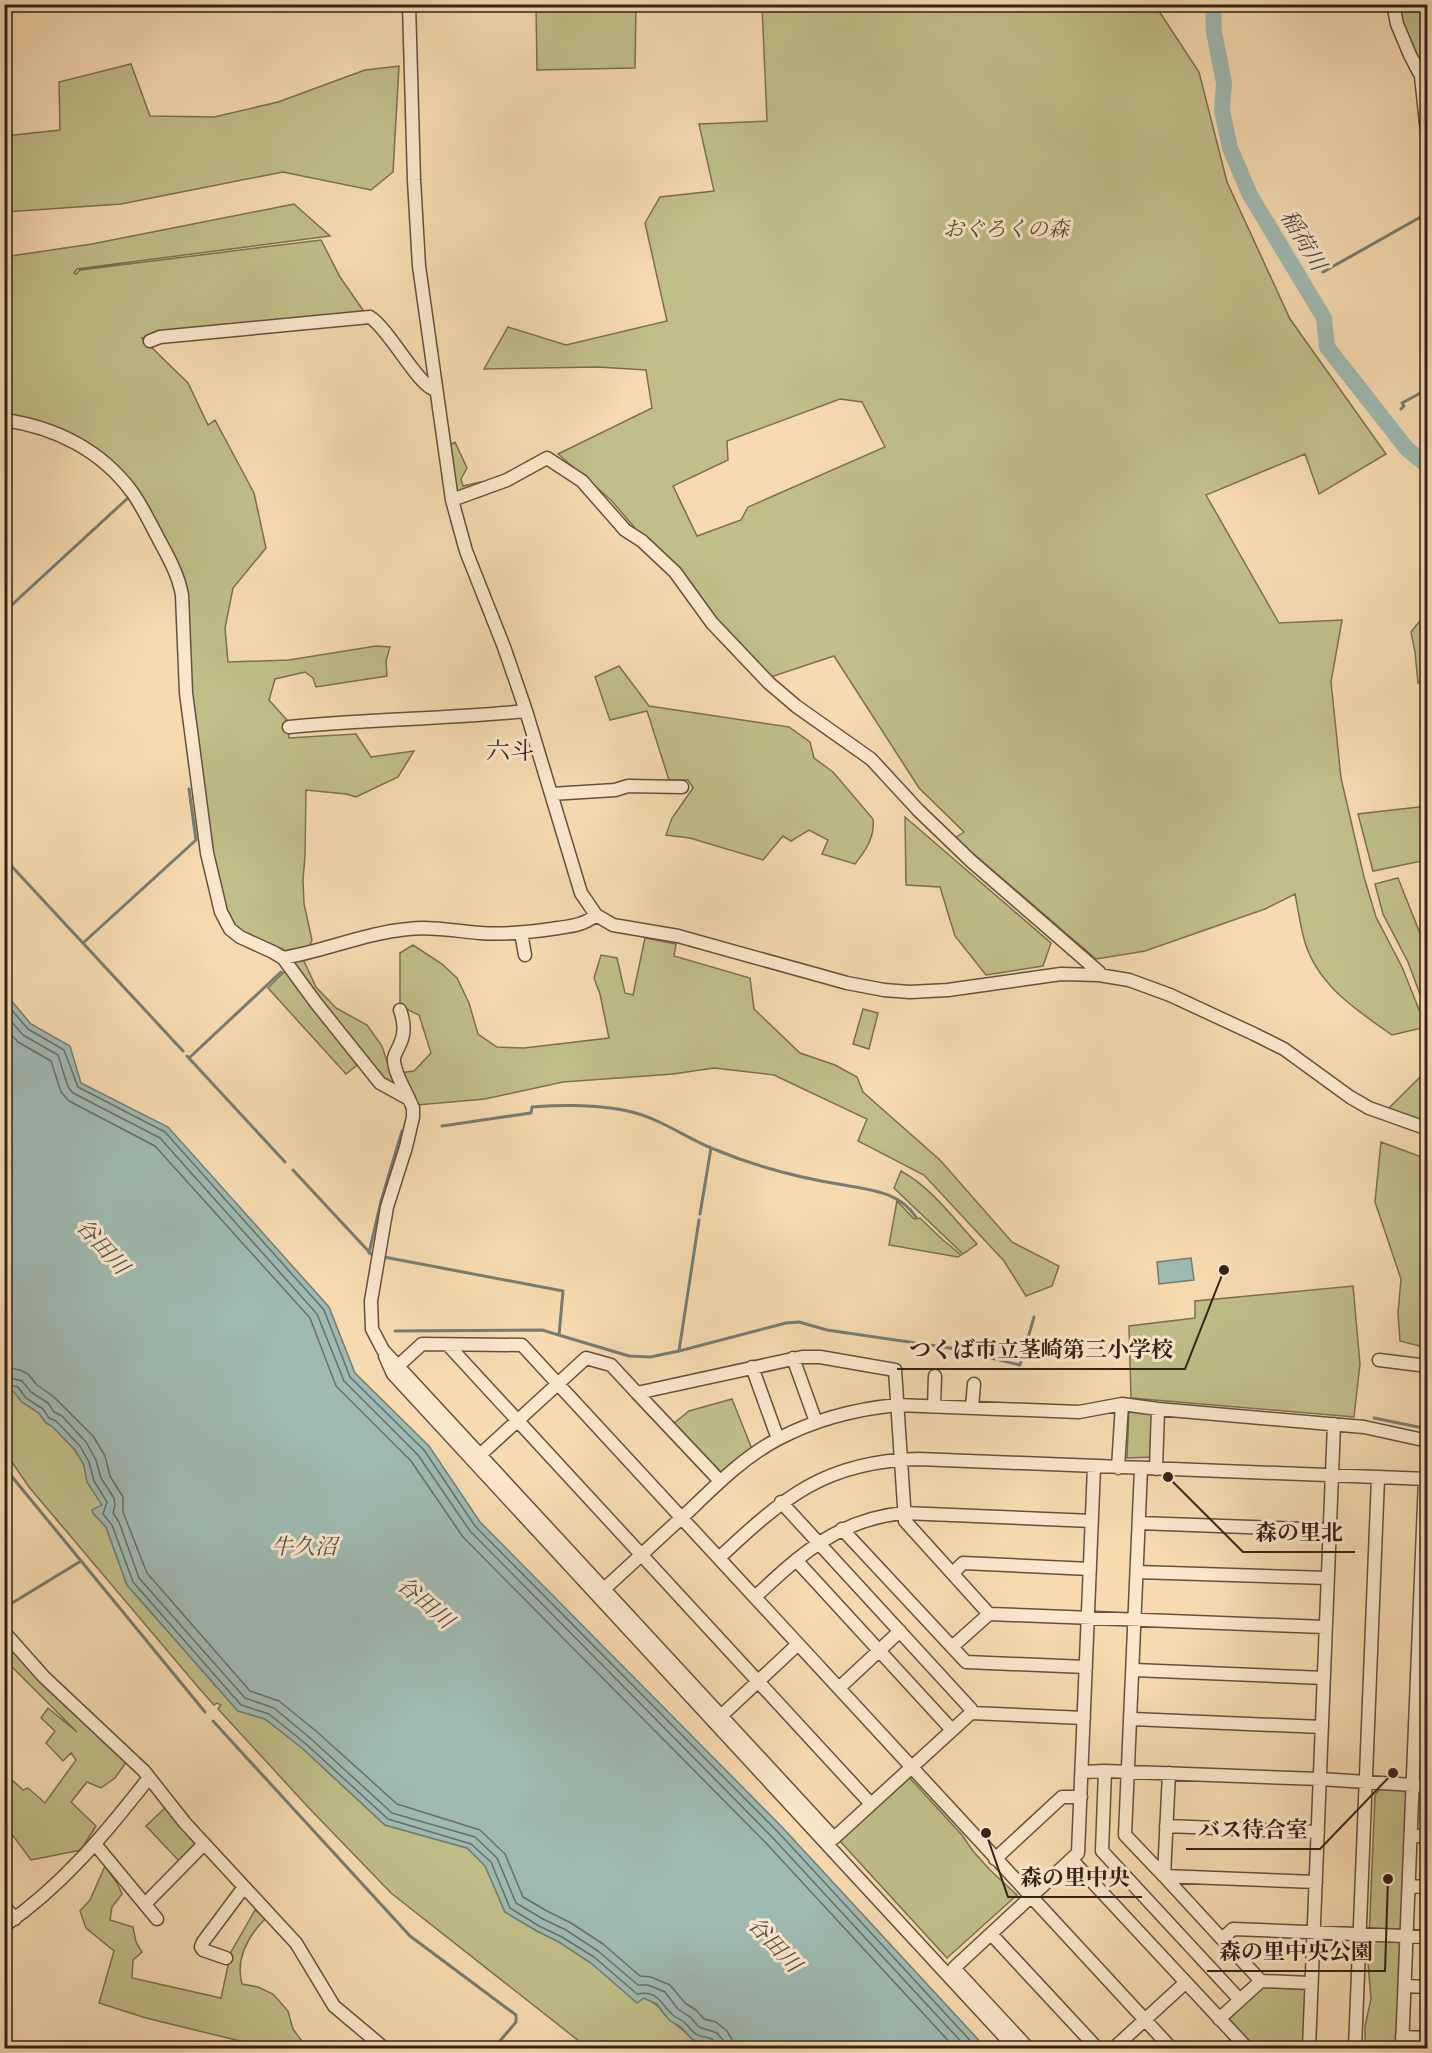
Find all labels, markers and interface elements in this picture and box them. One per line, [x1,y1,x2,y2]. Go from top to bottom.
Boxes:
water label: 稲荷川 [1274,206,1332,278]
park label: おぐろくの森 [943,217,1071,243]
district label: 六斗 [486,737,534,767]
water label: 谷田川 [70,1213,135,1282]
callout: つくば市立茎崎第三小学校 [897,1329,1185,1369]
text: つくば市立茎崎第三小学校 [909,1337,1173,1364]
callout: 森の里北 [1243,1512,1355,1552]
text: 森の里北 [1255,1520,1343,1547]
water label: 牛久沼 [271,1534,341,1561]
water label: 谷田川 [391,1571,460,1636]
callout: バス待合室 [1186,1809,1320,1849]
text: バス待合室 [1198,1817,1308,1844]
callout: 森の里中央 [1008,1857,1142,1897]
text: 森の里中央 [1020,1865,1130,1892]
water label: 谷田川 [742,1912,808,1980]
callout: 森の里中央公園 [1207,1931,1385,1971]
text: 森の里中央公園 [1219,1939,1373,1966]

